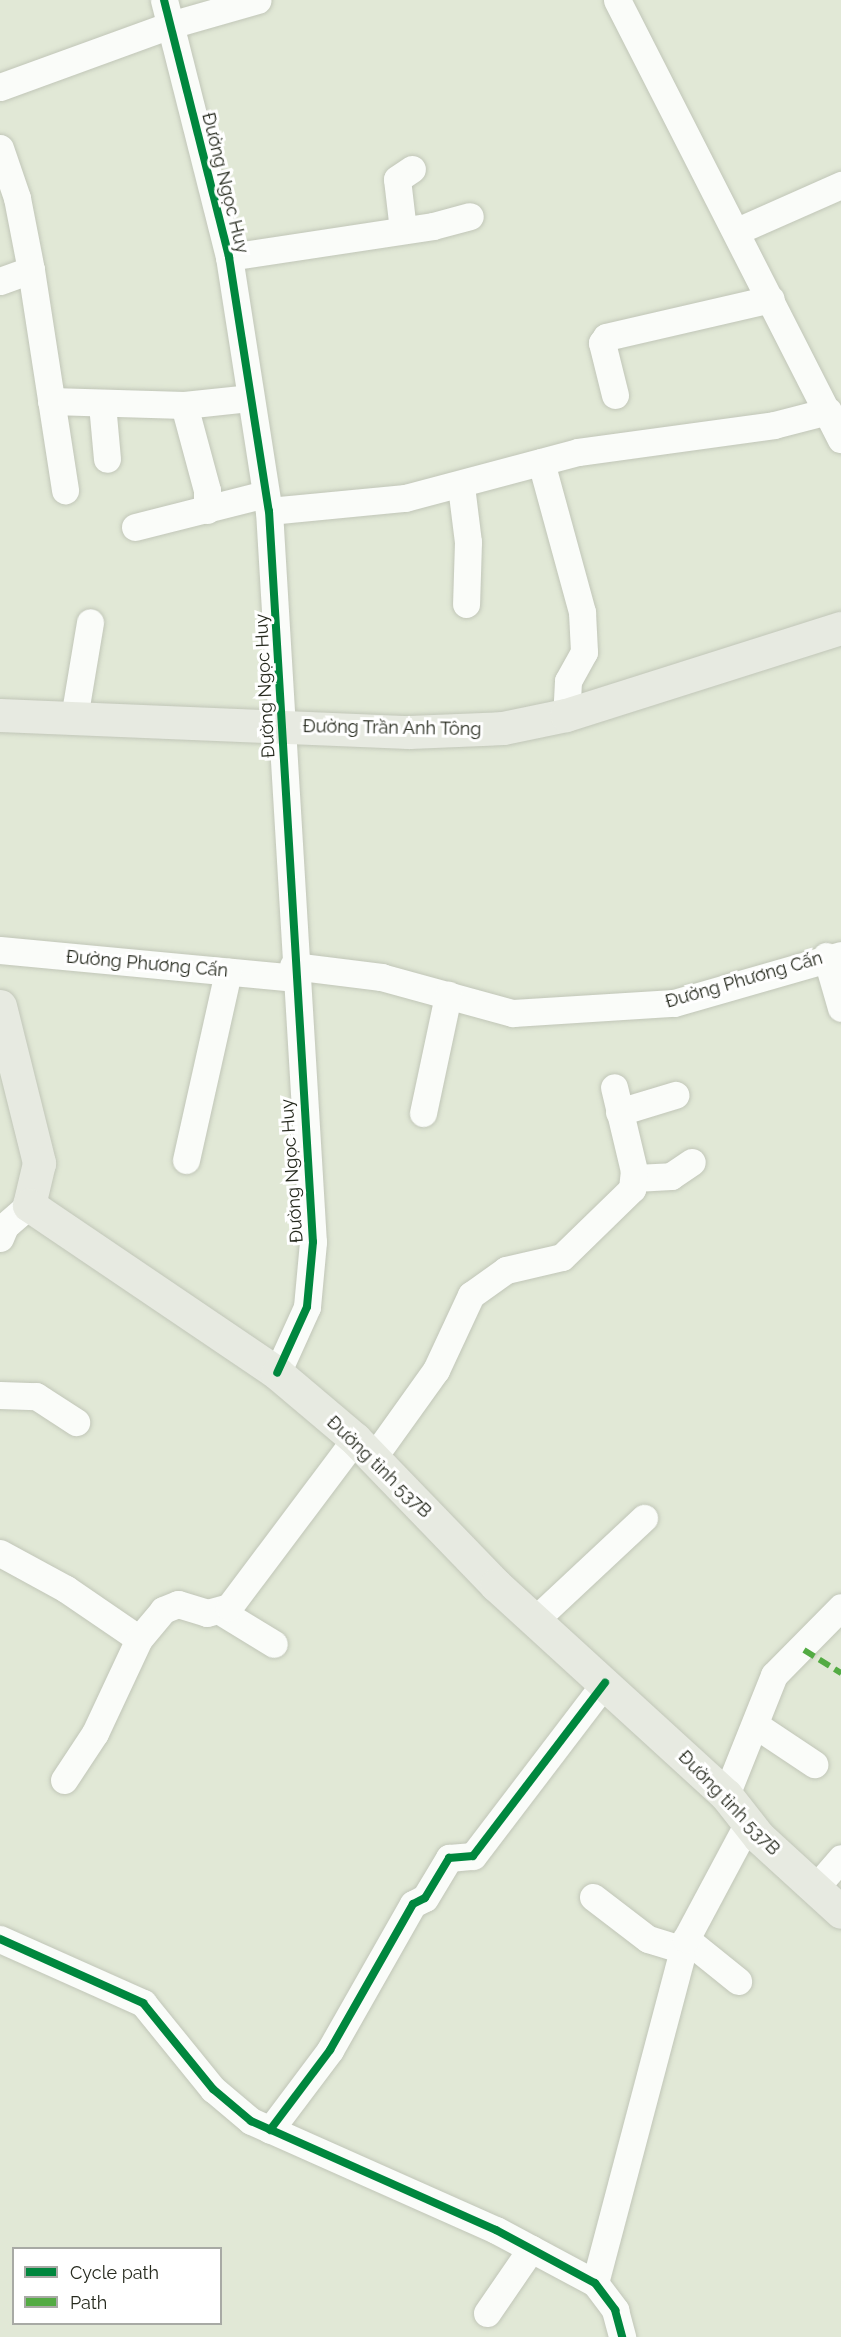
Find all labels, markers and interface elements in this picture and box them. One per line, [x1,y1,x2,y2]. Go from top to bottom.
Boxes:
street label: Đường Ngọc Huy [197,110,253,256]
street label: Đường Ngọc Huy [250,613,280,759]
street label: Đường Trần Anh Tông [302,716,482,740]
street label: Đường Phương Cấn [65,946,229,982]
street label: Đường Phương Cấn [663,947,825,1013]
street label: Đường Ngọc Huy [276,1098,308,1244]
street label: Đường tỉnh 537B [322,1412,436,1522]
street label: Đường tỉnh 537B [674,1746,784,1860]
legend [12,2247,222,2325]
text: Cycle path [70,2262,159,2283]
text: Path [70,2292,107,2313]

